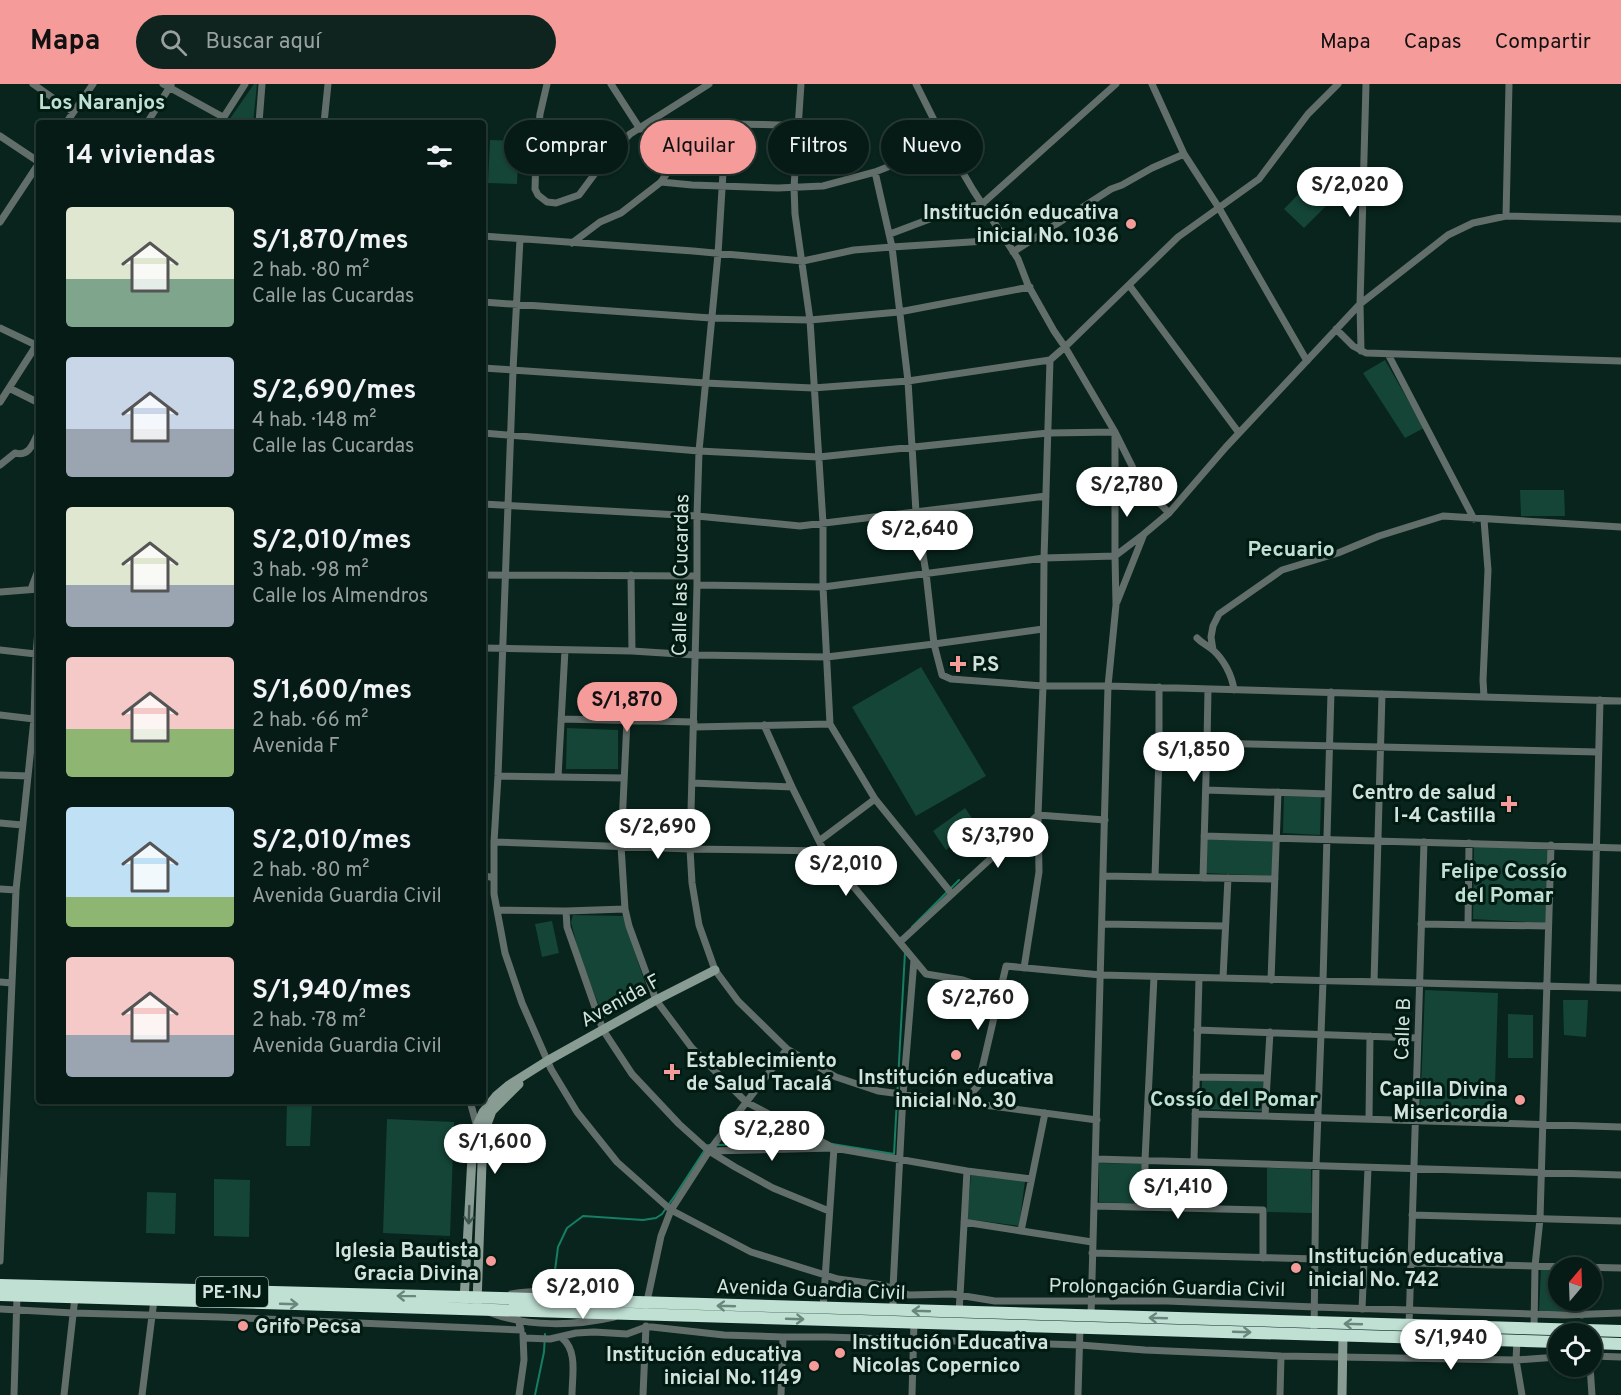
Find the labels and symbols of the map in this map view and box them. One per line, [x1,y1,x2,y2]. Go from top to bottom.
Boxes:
district label: Los Naranjos [39,90,165,117]
pin: S/2,020 [1295,167,1405,218]
place label: Institución educativa inicial No. 1036 [923,201,1119,250]
marker: Institución educativa inicial No. 1036 [1124,217,1138,231]
pin: S/2,780 [1072,467,1182,518]
street label: Calle las Cucardas [668,494,696,656]
pin: S/2,640 [865,511,975,562]
district label: Pecuario [1247,537,1335,564]
place label: P.S [972,653,999,679]
marker: P.S [949,655,967,673]
pin: S/1,870 [572,682,682,733]
pin: S/1,850 [1139,732,1249,783]
place label: Centro de salud I-4 Castilla [1352,781,1496,830]
marker: Centro de salud I-4 Castilla [1500,795,1518,813]
pin: S/2,690 [603,809,713,860]
pin: S/3,790 [943,818,1053,869]
pin: S/2,010 [791,846,901,897]
district label: Felipe Cossío del Pomar [1440,859,1568,910]
street label: Avenida F [576,969,666,1034]
pin: S/2,760 [923,980,1033,1031]
street label: Calle B [1390,997,1418,1061]
marker: Institución educativa inicial No. 30 [949,1048,963,1062]
place label: Establecimiento de Salud Tacalá [686,1049,837,1098]
marker: Establecimiento de Salud Tacalá [663,1063,681,1081]
place label: Institución educativa inicial No. 30 [858,1066,1054,1115]
place label: Capilla Divina Misericordia [1379,1078,1508,1127]
district label: Cossío del Pomar [1150,1087,1318,1114]
marker: Capilla Divina Misericordia [1513,1093,1527,1107]
pin: S/2,280 [717,1111,827,1162]
pin: S/1,600 [440,1124,550,1175]
pin: S/1,410 [1123,1169,1233,1220]
one-way arrow [463,1205,475,1225]
place label: Iglesia Bautista Gracia Divina [335,1239,479,1288]
place label: Institución educativa inicial No. 742 [1308,1245,1504,1294]
marker: Iglesia Bautista Gracia Divina [484,1254,498,1268]
north arrow [1548,1257,1602,1311]
marker: Institución educativa inicial No. 742 [1289,1261,1303,1275]
pin: S/2,010 [528,1269,638,1320]
street label: Prolongación Guardia Civil [1048,1274,1286,1304]
street label: Avenida Guardia Civil [716,1275,906,1307]
road number: PE-1NJ [196,1277,268,1307]
one-way arrow [396,1290,416,1302]
one-way arrow [279,1298,299,1310]
one-way arrow [716,1300,736,1312]
one-way arrow [911,1306,931,1317]
one-way arrow [785,1313,805,1325]
one-way arrow [1148,1313,1168,1324]
place label: Grifo Pecsa [255,1315,361,1341]
one-way arrow [1343,1318,1363,1330]
marker: Grifo Pecsa [236,1319,250,1333]
pin: S/1,940 [1396,1320,1506,1371]
one-way arrow [1231,1326,1251,1338]
place label: Institución Educativa Nicolas Copernico [852,1331,1048,1380]
place label: Institución educativa inicial No. 1149 [606,1343,802,1392]
marker: Institución Educativa Nicolas Copernico [833,1346,847,1360]
marker: Institución educativa inicial No. 1149 [807,1359,821,1373]

